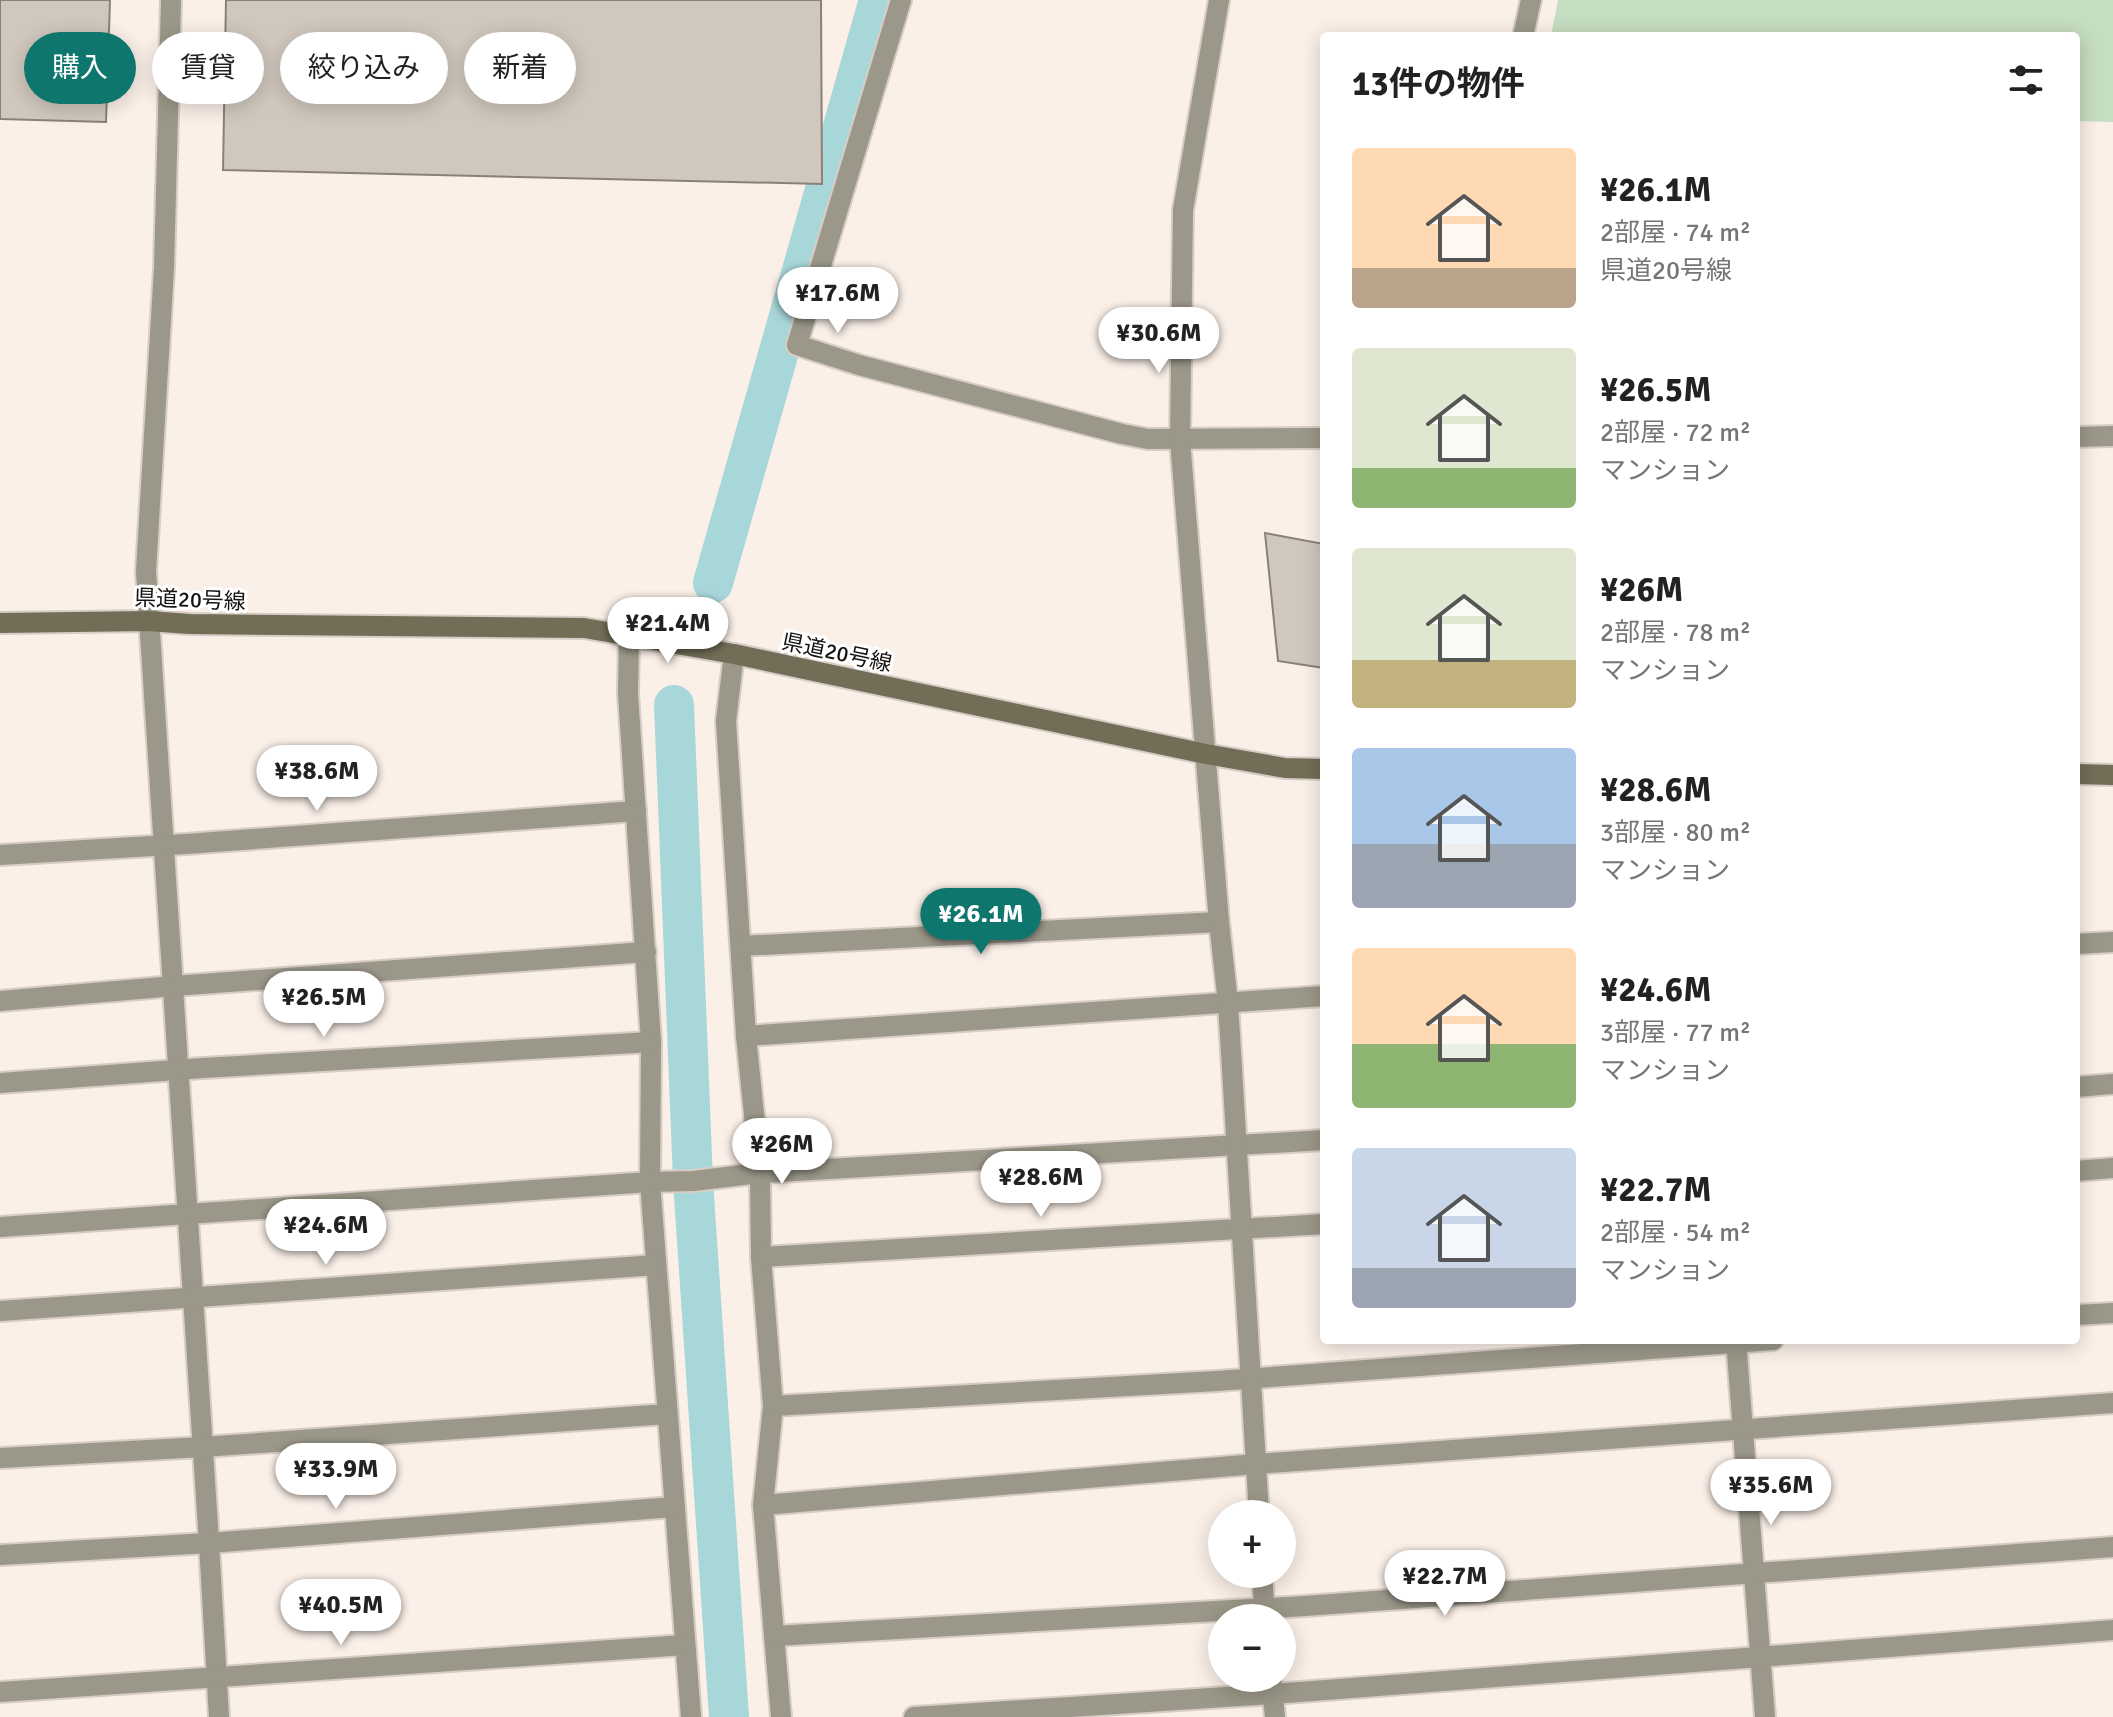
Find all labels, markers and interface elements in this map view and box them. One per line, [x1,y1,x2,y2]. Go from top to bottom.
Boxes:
chip: 購入 [24,32,136,104]
chip: 賃貸 [152,32,264,104]
chip: 絞り込み [280,32,448,104]
chip: 新着 [464,32,576,104]
icon: filters [2004,58,2048,102]
text: 13件の物件 [1352,63,1525,105]
text: ¥26.1M [1600,169,1712,211]
icon: home [1416,180,1512,276]
text: 2部屋 · 74 m² [1600,217,1751,249]
text: 県道20号線 [1600,255,1732,287]
pin: ¥17.6M [773,267,903,335]
text: ¥17.6M [795,277,881,309]
pin: ¥30.6M [1094,307,1224,375]
text: ¥30.6M [1116,317,1202,349]
text: ¥26.5M [1600,369,1712,411]
icon: home [1416,380,1512,476]
text: 2部屋 · 72 m² [1600,417,1751,449]
text: マンション [1600,455,1730,487]
text: ¥26M [1600,569,1683,611]
icon: home [1416,580,1512,676]
street label: 県道20号線 [134,584,246,615]
pin: ¥21.4M [603,597,733,665]
text: ¥21.4M [625,607,711,639]
text: 2部屋 · 78 m² [1600,617,1751,649]
street label: 県道20号線 [779,628,894,677]
text: マンション [1600,655,1730,687]
pin: ¥38.6M [252,745,382,813]
text: ¥38.6M [274,755,360,787]
text: ¥28.6M [1600,769,1712,811]
icon: home [1416,780,1512,876]
text: 3部屋 · 80 m² [1600,817,1751,849]
text: マンション [1600,855,1730,887]
pin: ¥26.1M [916,888,1046,956]
text: ¥26.1M [938,898,1024,930]
text: ¥24.6M [1600,969,1712,1011]
pin: ¥26.5M [259,971,389,1039]
icon: home [1416,980,1512,1076]
text: ¥26.5M [281,981,367,1013]
text: 3部屋 · 77 m² [1600,1017,1751,1049]
text: マンション [1600,1055,1730,1087]
pin: ¥26M [735,1118,829,1186]
text: ¥26M [750,1128,814,1160]
pin: ¥28.6M [976,1151,1106,1219]
text: ¥28.6M [998,1161,1084,1193]
text: ¥22.7M [1600,1169,1712,1211]
icon: home [1416,1180,1512,1276]
pin: ¥24.6M [261,1199,391,1267]
text: ¥24.6M [283,1209,369,1241]
text: 2部屋 · 54 m² [1600,1217,1751,1249]
text: マンション [1600,1255,1730,1287]
pin: ¥33.9M [271,1443,401,1511]
text: ¥33.9M [293,1453,379,1485]
pin: ¥35.6M [1706,1459,1836,1527]
text: ¥35.6M [1728,1469,1814,1501]
map controls [1208,1500,1296,1692]
button: + [1208,1500,1296,1588]
pin: ¥22.7M [1380,1550,1510,1618]
text: ¥22.7M [1402,1560,1488,1592]
pin: ¥40.5M [276,1579,406,1647]
text: ¥40.5M [298,1589,384,1621]
button: − [1208,1604,1296,1692]

